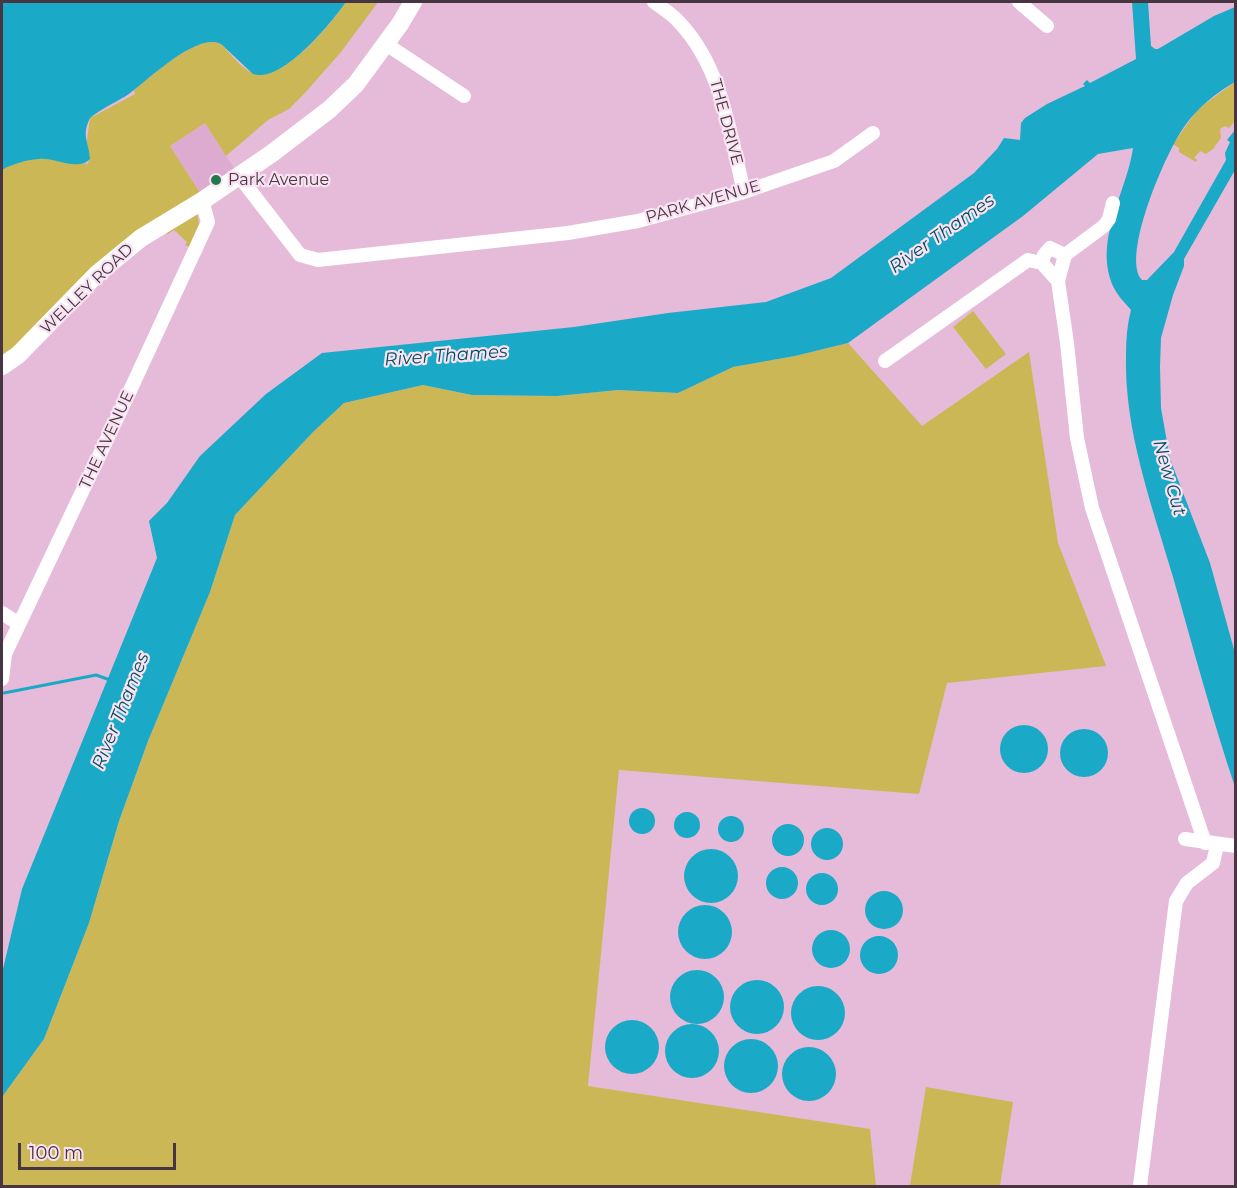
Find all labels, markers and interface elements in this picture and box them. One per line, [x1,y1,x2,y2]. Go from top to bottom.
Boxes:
street label: THE DRIVE [705,77,747,167]
place label: Park Avenue [228,170,329,190]
marker: Park Avenue [209,173,223,187]
street label: PARK AVENUE [644,176,762,228]
water label: River Thames [885,190,999,278]
street label: WELLEY ROAD [37,240,137,338]
water label: River Thames [384,341,508,371]
street label: THE AVENUE [76,388,138,492]
water label: New Cut [1148,438,1190,518]
water label: River Thames [88,650,154,772]
scale bar [21,1131,178,1169]
text: 100 m [29,1142,83,1164]

